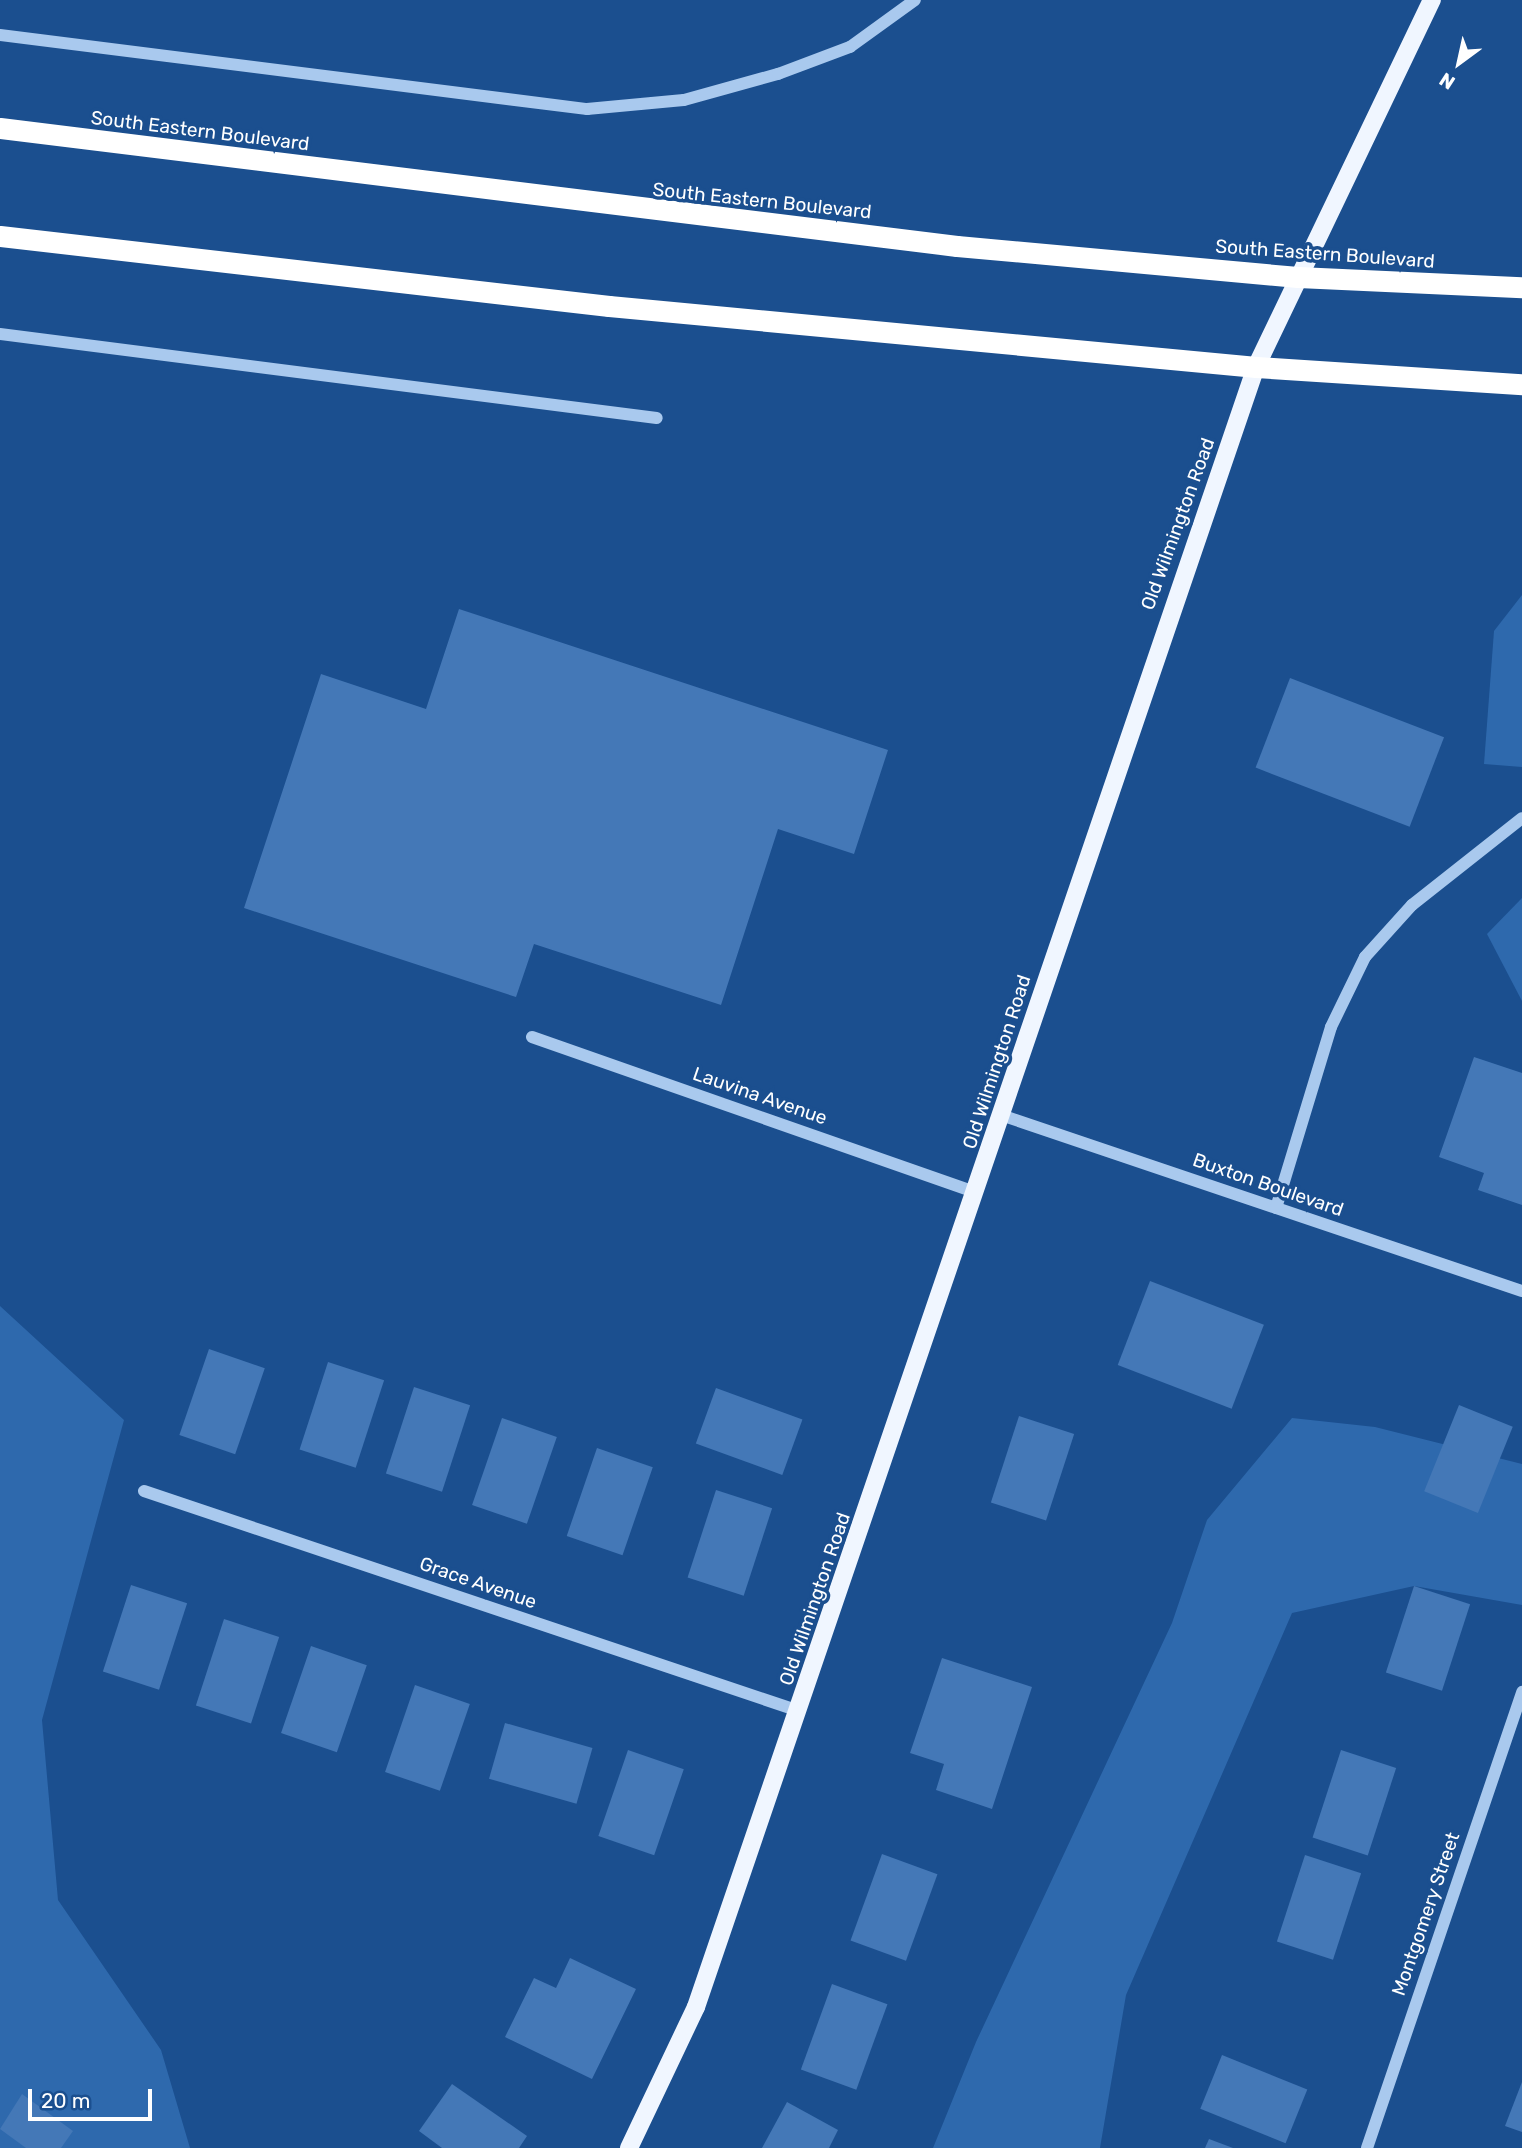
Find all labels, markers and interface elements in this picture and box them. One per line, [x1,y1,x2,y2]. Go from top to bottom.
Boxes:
north arrow [1424,28,1494,98]
text: N [1435,68,1459,94]
street label: South Eastern Boulevard [89,106,311,156]
street label: South Eastern Boulevard [651,178,873,224]
street label: South Eastern Boulevard [1215,235,1435,273]
street label: Old Wilmington Road [1136,435,1220,613]
street label: Old Wilmington Road [958,972,1036,1152]
street label: Lauvina Avenue [690,1062,830,1130]
street label: Buxton Boulevard [1190,1149,1346,1221]
street label: Old Wilmington Road [775,1509,855,1689]
street label: Grace Avenue [416,1552,540,1614]
street label: Montgomery Street [1387,1829,1465,1999]
scale bar [32,2074,156,2118]
text: 20 m [41,2088,90,2113]

